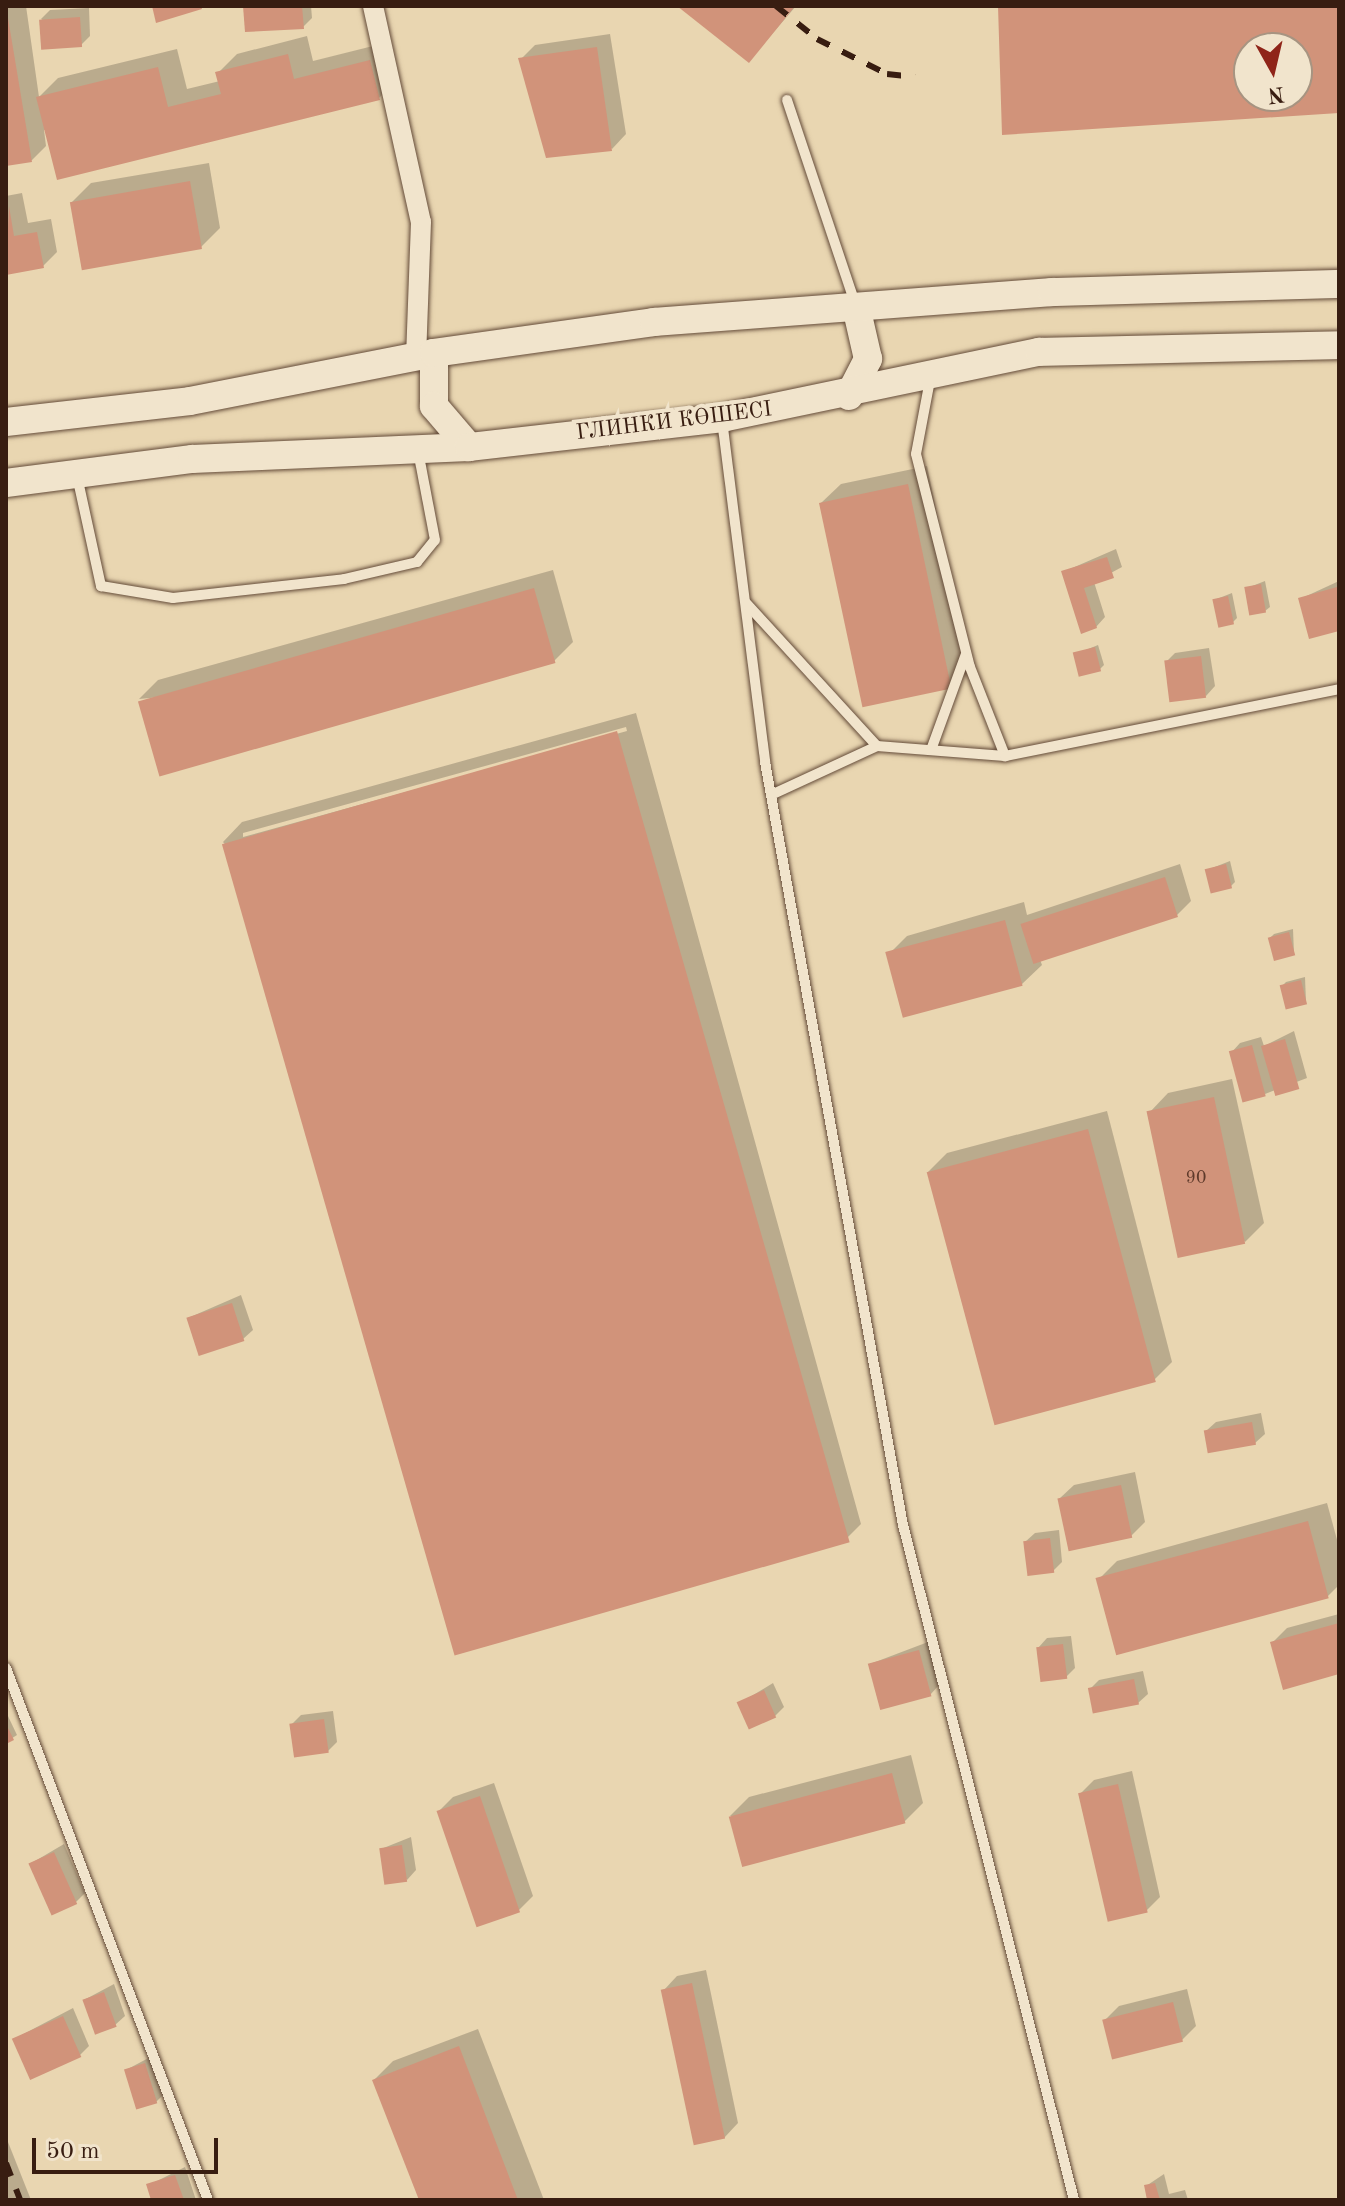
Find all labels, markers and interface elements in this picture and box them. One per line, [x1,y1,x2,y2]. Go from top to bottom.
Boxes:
north arrow [1233,32,1313,112]
text: N [1266,82,1286,106]
street label: ГЛИНКИ КӨШЕСІ [574,397,774,447]
house number: 90 [1186,1167,1206,1189]
scale bar [36,2122,222,2172]
text: 50 m [46,2140,100,2164]

